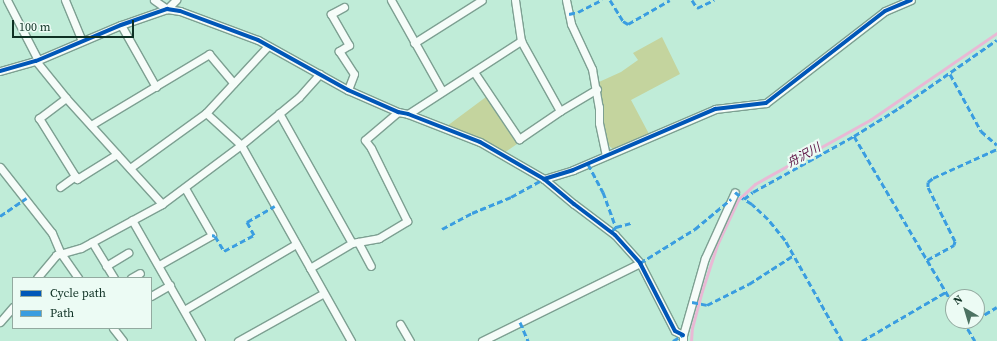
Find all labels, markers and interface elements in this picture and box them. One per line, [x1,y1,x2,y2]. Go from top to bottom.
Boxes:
scale bar [14,12,136,38]
text: 100 m [19,19,51,35]
water label: 舟沢川 [785,141,823,171]
legend [12,277,152,329]
text: Cycle path [50,285,106,301]
north arrow [945,289,985,329]
text: N [950,292,966,308]
text: Path [50,305,74,321]

